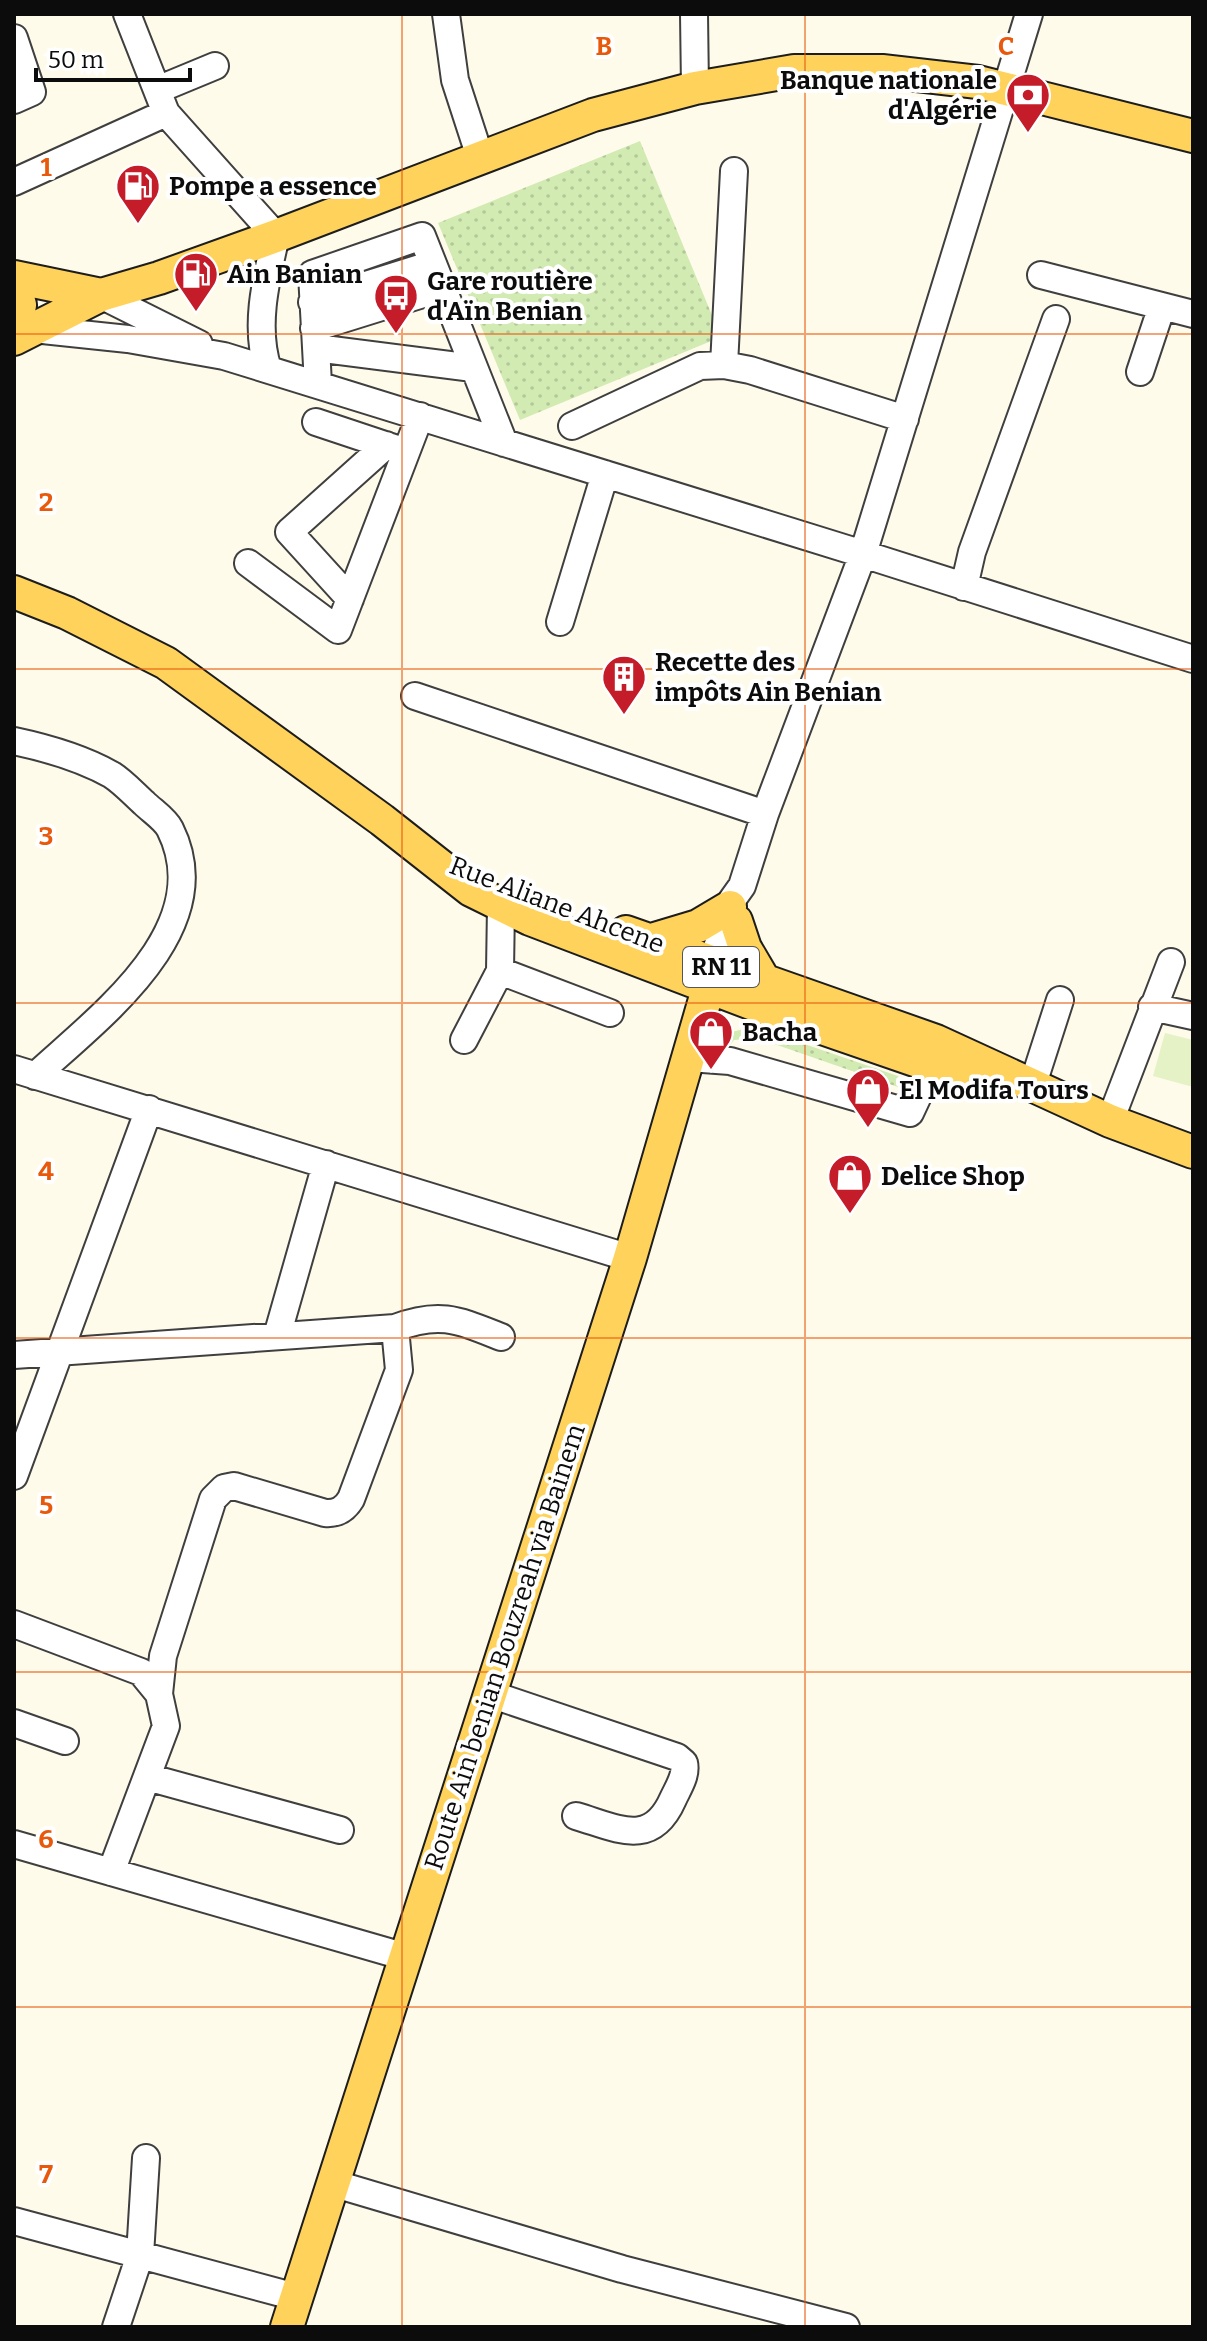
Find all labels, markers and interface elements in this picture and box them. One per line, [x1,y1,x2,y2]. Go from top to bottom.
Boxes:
text: B [596,31,612,62]
text: C [998,31,1014,62]
scale bar [36,32,190,82]
text: 50 m [48,46,104,74]
place label: Banque nationale d'Algérie [780,65,997,126]
bank icon: Banque nationale d'Algérie [1004,71,1052,134]
text: 1 [40,152,52,183]
fuel station icon: Pompe a essence [114,162,162,225]
place label: Pompe a essence [169,171,377,202]
fuel station icon: Ain Banian [172,250,220,313]
place label: Ain Banian [227,259,362,290]
place label: Gare routière d'Aïn Benian [427,266,593,327]
bus stop icon: Gare routière d'Aïn Benian [372,272,420,335]
text: 2 [39,487,53,518]
place label: Recette des impôts Ain Benian [655,647,882,708]
building icon: Recette des impôts Ain Benian [600,653,648,716]
text: 3 [39,821,53,852]
street label: Rue Aliane Ahcene [445,850,669,960]
road number: RN 11 [683,947,759,987]
shop icon: Bacha [687,1008,735,1071]
place label: Bacha [742,1017,818,1048]
shop icon: El Modifa Tours [844,1066,892,1129]
place label: El Modifa Tours [899,1075,1089,1106]
shop icon: Delice Shop [826,1152,874,1215]
text: 4 [38,1156,54,1187]
place label: Delice Shop [881,1161,1025,1192]
street label: Route Ain benian Bouzreah via Bainem [418,1420,592,1874]
text: 5 [39,1490,53,1521]
text: 6 [38,1824,54,1855]
text: 7 [39,2159,53,2190]

